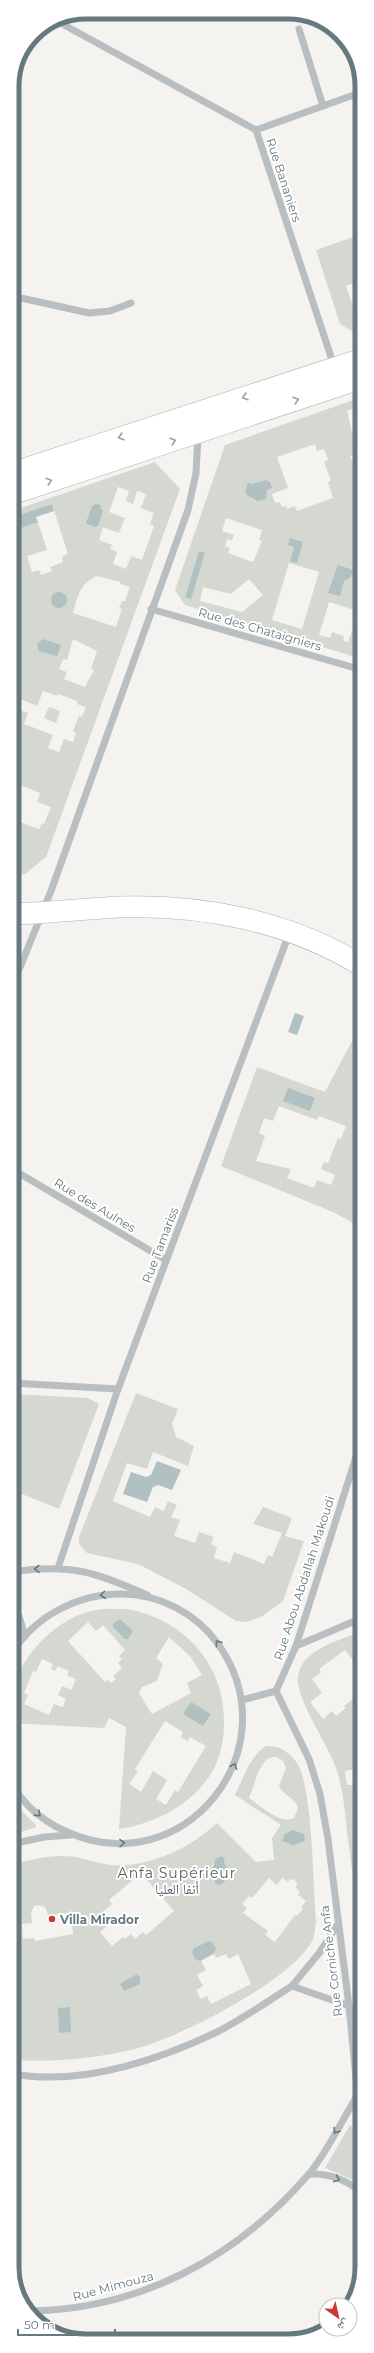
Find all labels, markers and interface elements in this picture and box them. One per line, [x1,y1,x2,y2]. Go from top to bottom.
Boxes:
street label: Rue Bananiers [263,136,305,224]
one-way arrow [242,392,249,401]
one-way arrow [292,396,299,405]
one-way arrow [118,432,125,441]
one-way arrow [169,437,176,446]
one-way arrow [46,478,53,486]
street label: Rue des Chataigniers [197,604,324,654]
street label: Rue des Aulnes [51,1175,139,1235]
street label: Rue Tamariss [139,1205,181,1285]
street label: Rue Abou Abdallah Makoudi [270,1494,338,1662]
one-way arrow [34,1565,40,1573]
one-way arrow [100,1591,106,1600]
one-way arrow [215,1640,222,1647]
one-way arrow [229,1762,237,1770]
one-way arrow [33,1809,40,1816]
one-way arrow [119,1839,125,1847]
district label: Anfa Supérieur أنفا العليا [118,1864,236,1898]
street label: Rue Corniche Anfa [317,1905,345,2017]
place label: Villa Mirador [59,1912,139,1927]
marker: Villa Mirador [47,1914,57,1924]
one-way arrow [333,2127,340,2134]
one-way arrow [334,2174,341,2182]
street label: Rue Mimouza [71,2268,155,2304]
north arrow [318,2297,358,2337]
scale bar [18,2311,115,2337]
text: ش [334,2315,352,2335]
text: 50 m [24,2317,55,2332]

